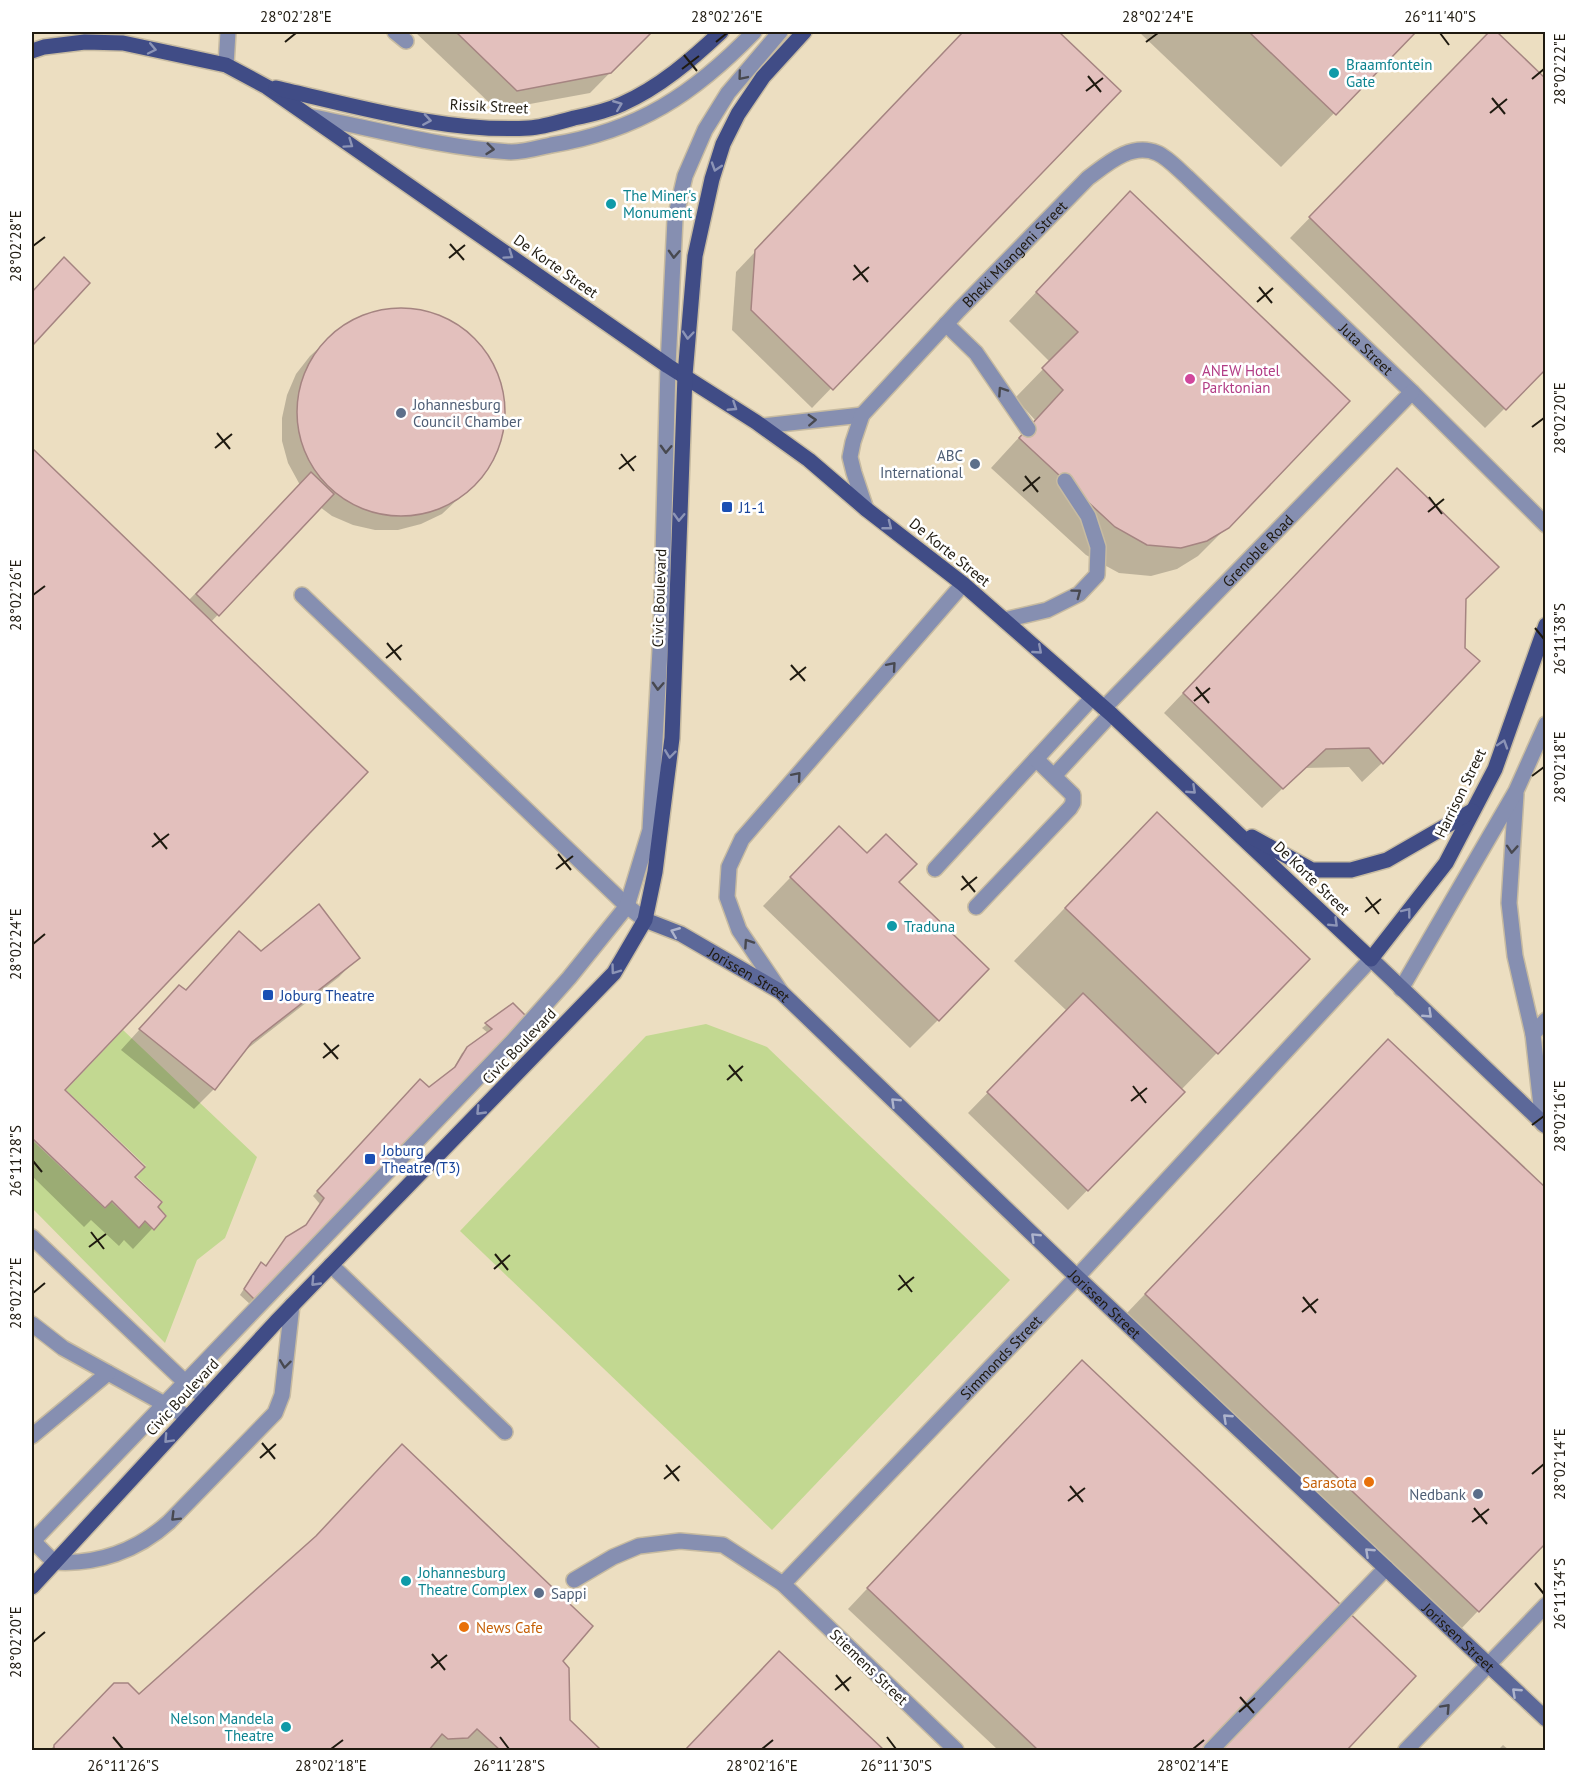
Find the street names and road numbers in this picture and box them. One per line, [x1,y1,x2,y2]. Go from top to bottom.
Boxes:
street label: Rissik Street [449,94,529,118]
street label: Bheki Mlangeni Street [958,196,1071,311]
street label: De Korte Street [510,230,602,302]
street label: Juta Street [1335,318,1398,379]
street label: Grenoble Road [1218,510,1297,591]
street label: De Korte Street [906,514,994,590]
street label: Civic Boulevard [648,548,670,648]
street label: Harrison Street [1430,745,1490,841]
street label: De Korte Street [1270,837,1354,919]
street label: Jorissen Street [704,942,795,1006]
street label: Civic Boulevard [478,1004,560,1088]
street label: Jorissen Street [1064,1264,1145,1342]
street label: Simmonds Street [956,1311,1045,1403]
street label: Civic Boulevard [141,1354,223,1440]
street label: Jorissen Street [1418,1598,1499,1676]
street label: Stiemens Street [826,1625,912,1709]

